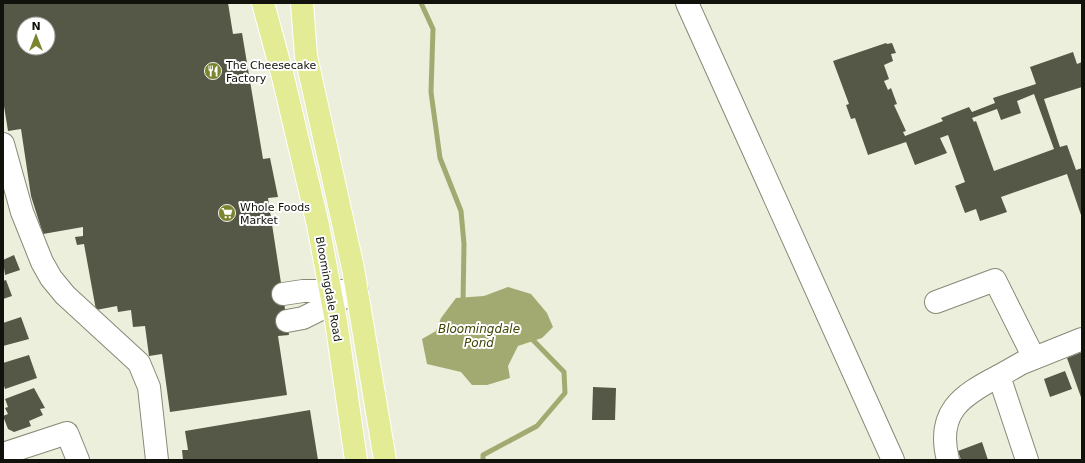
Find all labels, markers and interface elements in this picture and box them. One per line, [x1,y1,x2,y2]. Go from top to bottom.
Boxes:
north arrow [16,16,56,56]
text: N [31,20,41,33]
place label: The Cheesecake Factory [225,59,316,85]
restaurant icon: The Cheesecake Factory [203,61,223,81]
place label: Whole Foods Market [240,201,310,227]
supermarket icon: Whole Foods Market [217,203,237,223]
street label: Bloomingdale Road [313,236,344,343]
water label: Bloomingdale Pond [438,322,520,350]

